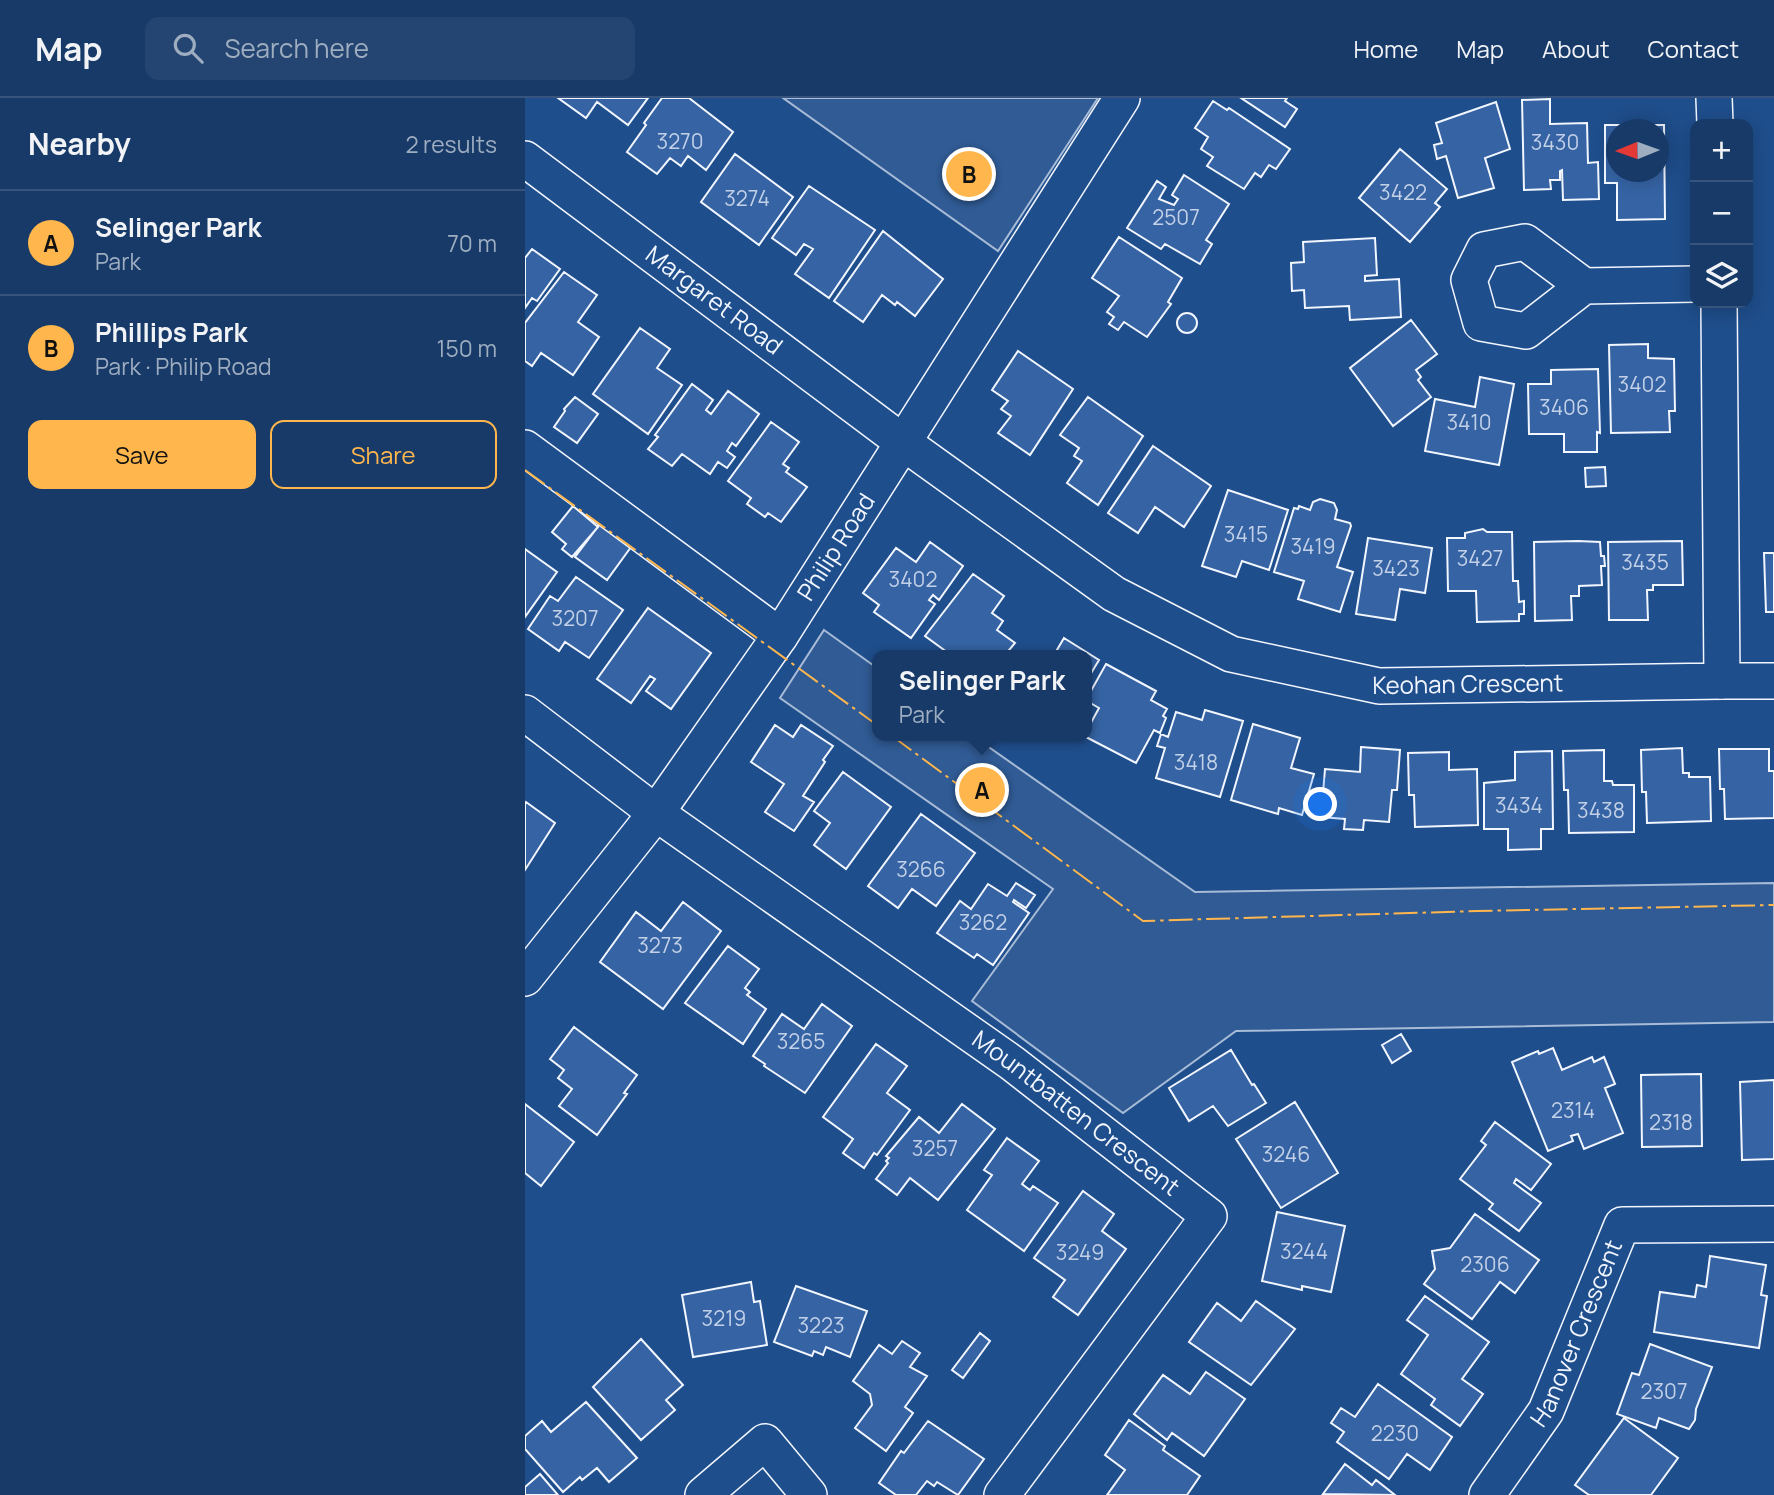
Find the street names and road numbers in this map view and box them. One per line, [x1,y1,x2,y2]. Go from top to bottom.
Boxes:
street label: Margaret Road [640,237,790,361]
street label: Philip Road [789,486,882,607]
street label: Keohan Crescent [1372,665,1564,701]
street label: Mountbatten Crescent [966,1022,1187,1202]
street label: Hanover Crescent [1522,1235,1629,1433]

